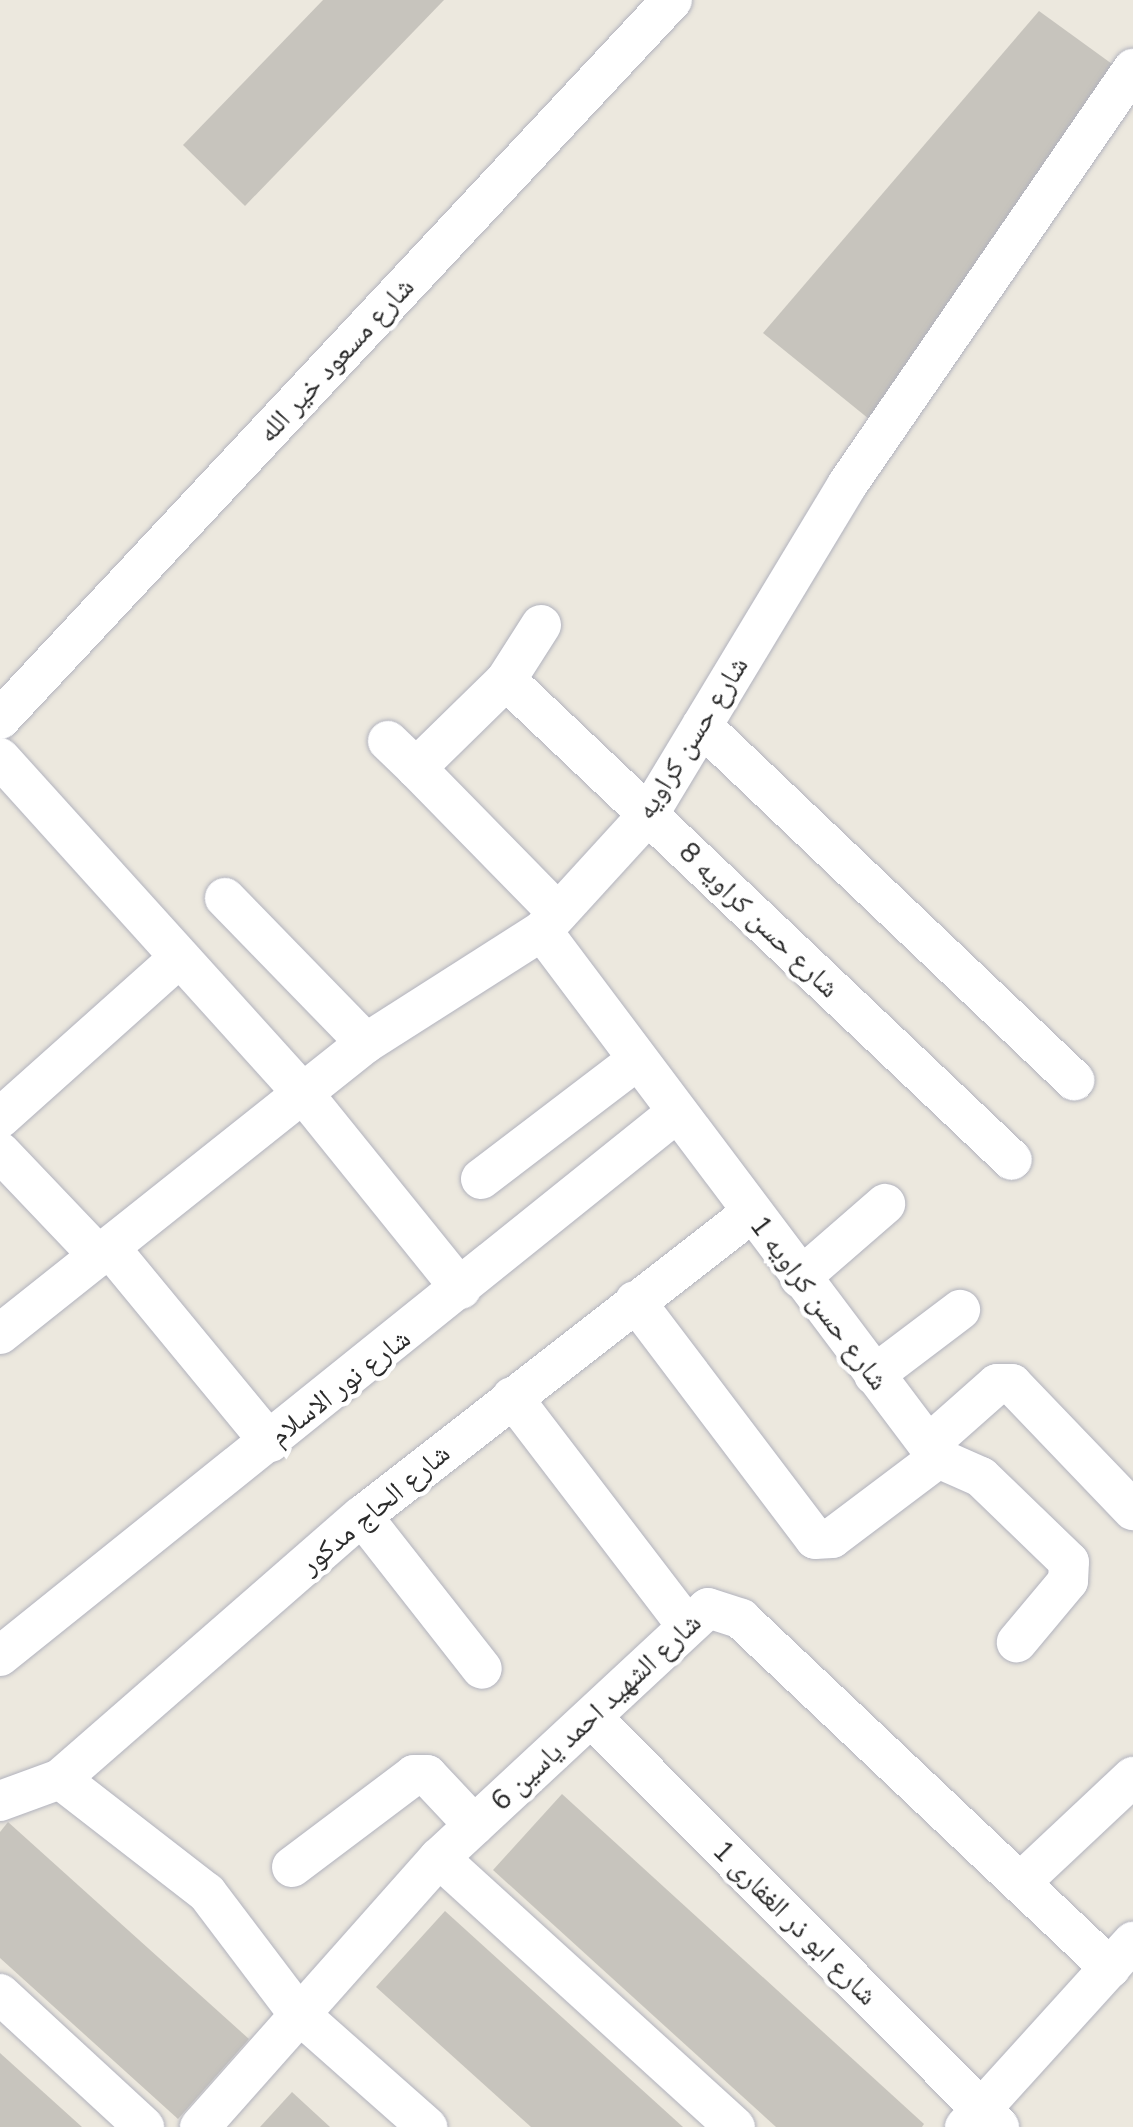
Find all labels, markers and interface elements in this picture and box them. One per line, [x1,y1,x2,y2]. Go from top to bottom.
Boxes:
street label: شارع مسعود خير الله [251,270,421,450]
street label: شارع حسن كراويه [629,651,755,825]
street label: شارع حسن كراويه 8 [672,835,846,1005]
street label: شارع حسن كراويه 1 [743,1209,895,1397]
street label: شارع نور الاسلام [263,1322,417,1452]
street label: شارع الحاج مدكور [293,1437,457,1581]
street label: شارع الشهيد احمد ياسين 6 [484,1606,708,1818]
street label: شارع ابو ذر الغفارى 1 [706,1834,884,2012]

